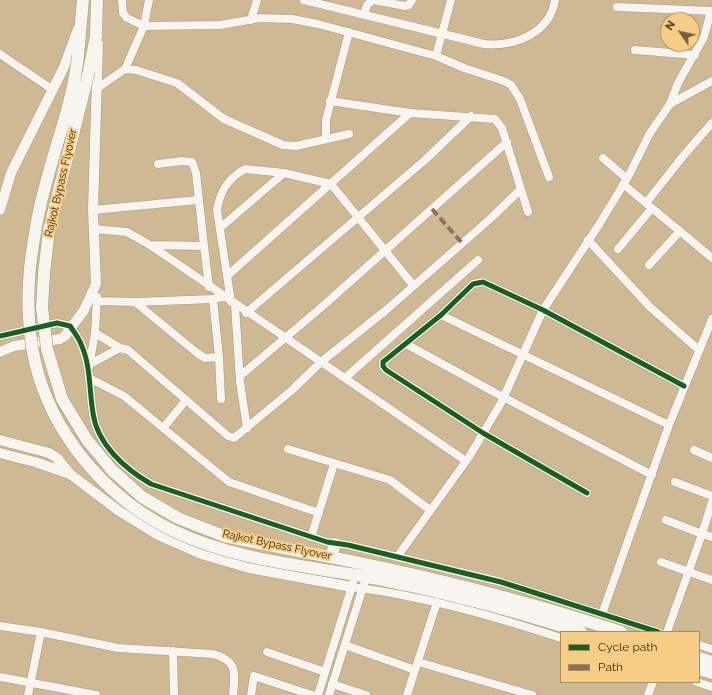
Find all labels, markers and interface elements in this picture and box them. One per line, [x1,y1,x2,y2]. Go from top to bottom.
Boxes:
north arrow [660,12,700,52]
text: N [663,18,678,33]
street label: Rajkot Bypass Flyover [42,128,80,238]
street label: Rajkot Bypass Flyover [221,527,333,563]
legend [560,631,700,683]
text: Cycle path [598,640,657,654]
text: Path [598,660,623,674]

